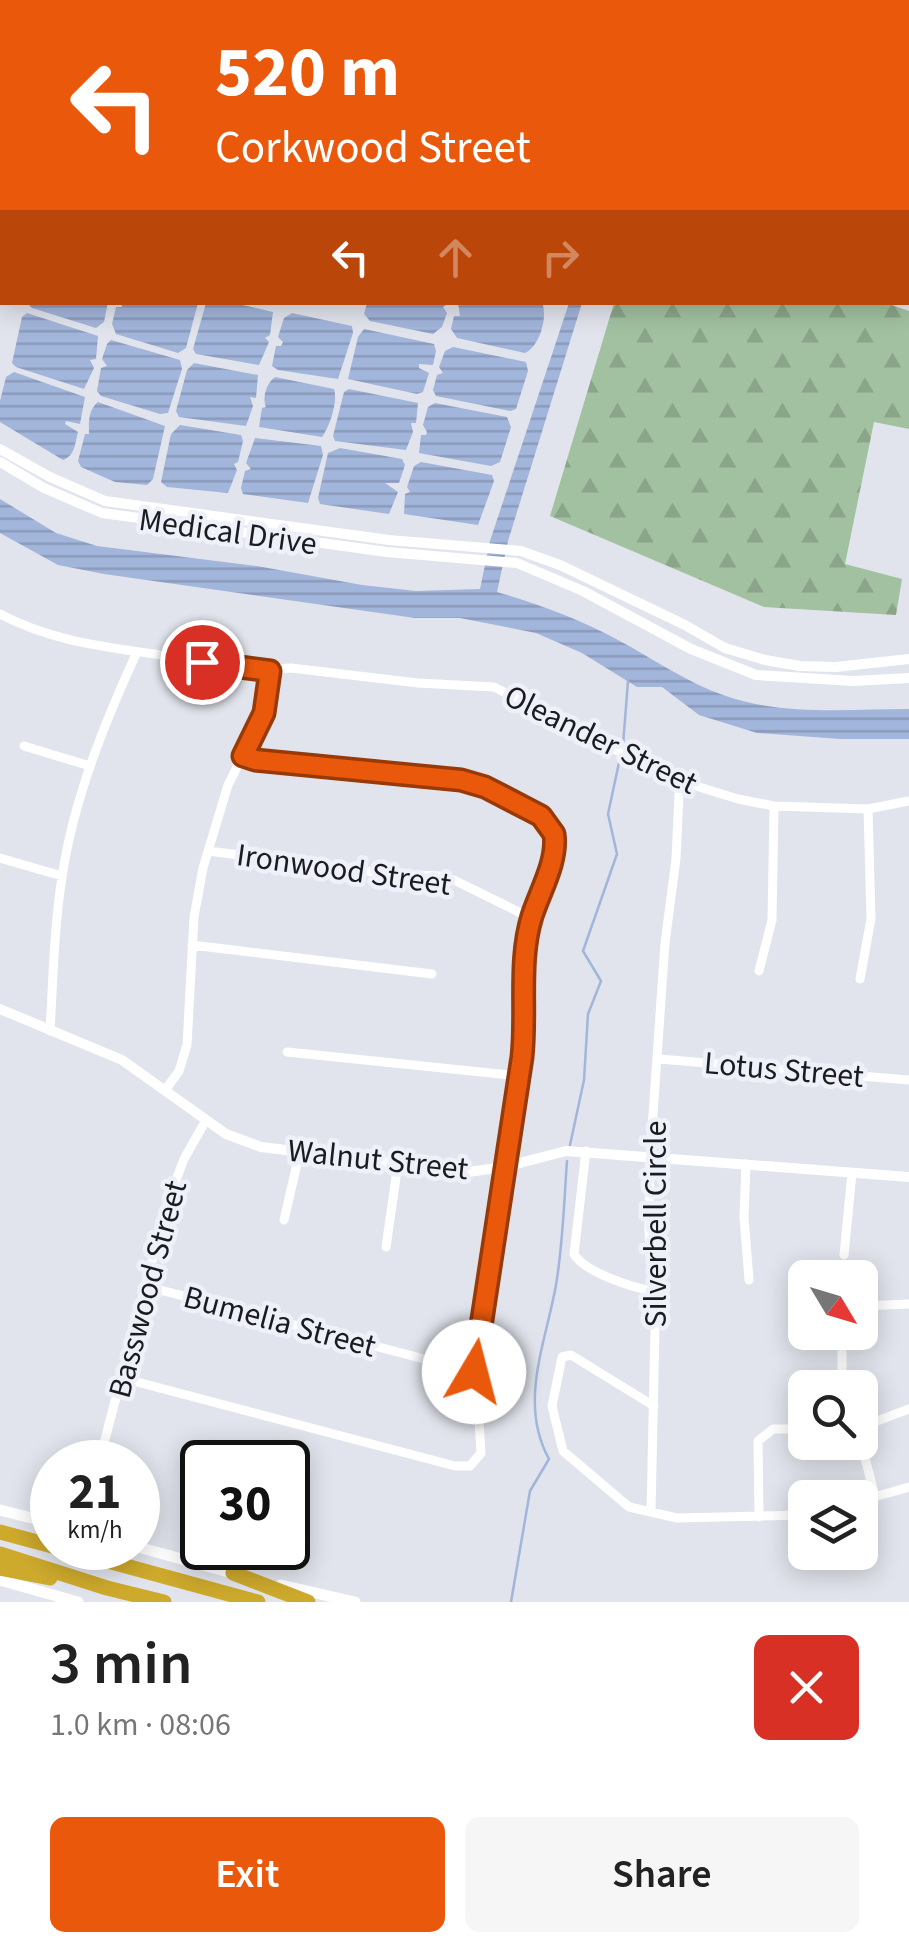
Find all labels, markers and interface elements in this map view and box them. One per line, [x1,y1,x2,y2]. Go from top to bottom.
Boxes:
text: 520 m [215,23,400,123]
icon: left [50,40,180,170]
text: Corkwood Street [215,116,531,180]
icon: left [323,230,378,285]
icon: ahead [428,230,483,285]
icon: right [533,230,588,285]
street label: Medical Drive [136,497,320,567]
pin [160,620,245,705]
icon: arrive [175,635,230,690]
street label: Oleander Street [496,673,705,807]
street label: Ironwood Street [234,832,454,908]
street label: Lotus Street [702,1040,866,1100]
street label: Silverbell Circle [633,1121,679,1327]
street label: Walnut Street [285,1128,471,1192]
street label: Basswood Street [97,1175,199,1403]
north arrow [788,1260,878,1350]
map controls [788,1260,878,1570]
street label: Bumelia Street [178,1274,381,1370]
position arrow [422,1320,526,1424]
button: search [788,1370,878,1460]
speed limit sign: 30 [180,1440,310,1570]
text: 21 [69,1457,121,1528]
button: layers [788,1480,878,1570]
text: km/h [67,1512,123,1548]
text: 3 min [50,1622,193,1707]
button: close [754,1635,859,1740]
text: 1.0 km · 08:06 [50,1702,231,1748]
button: Exit [50,1817,445,1932]
button: Share [465,1817,859,1932]

